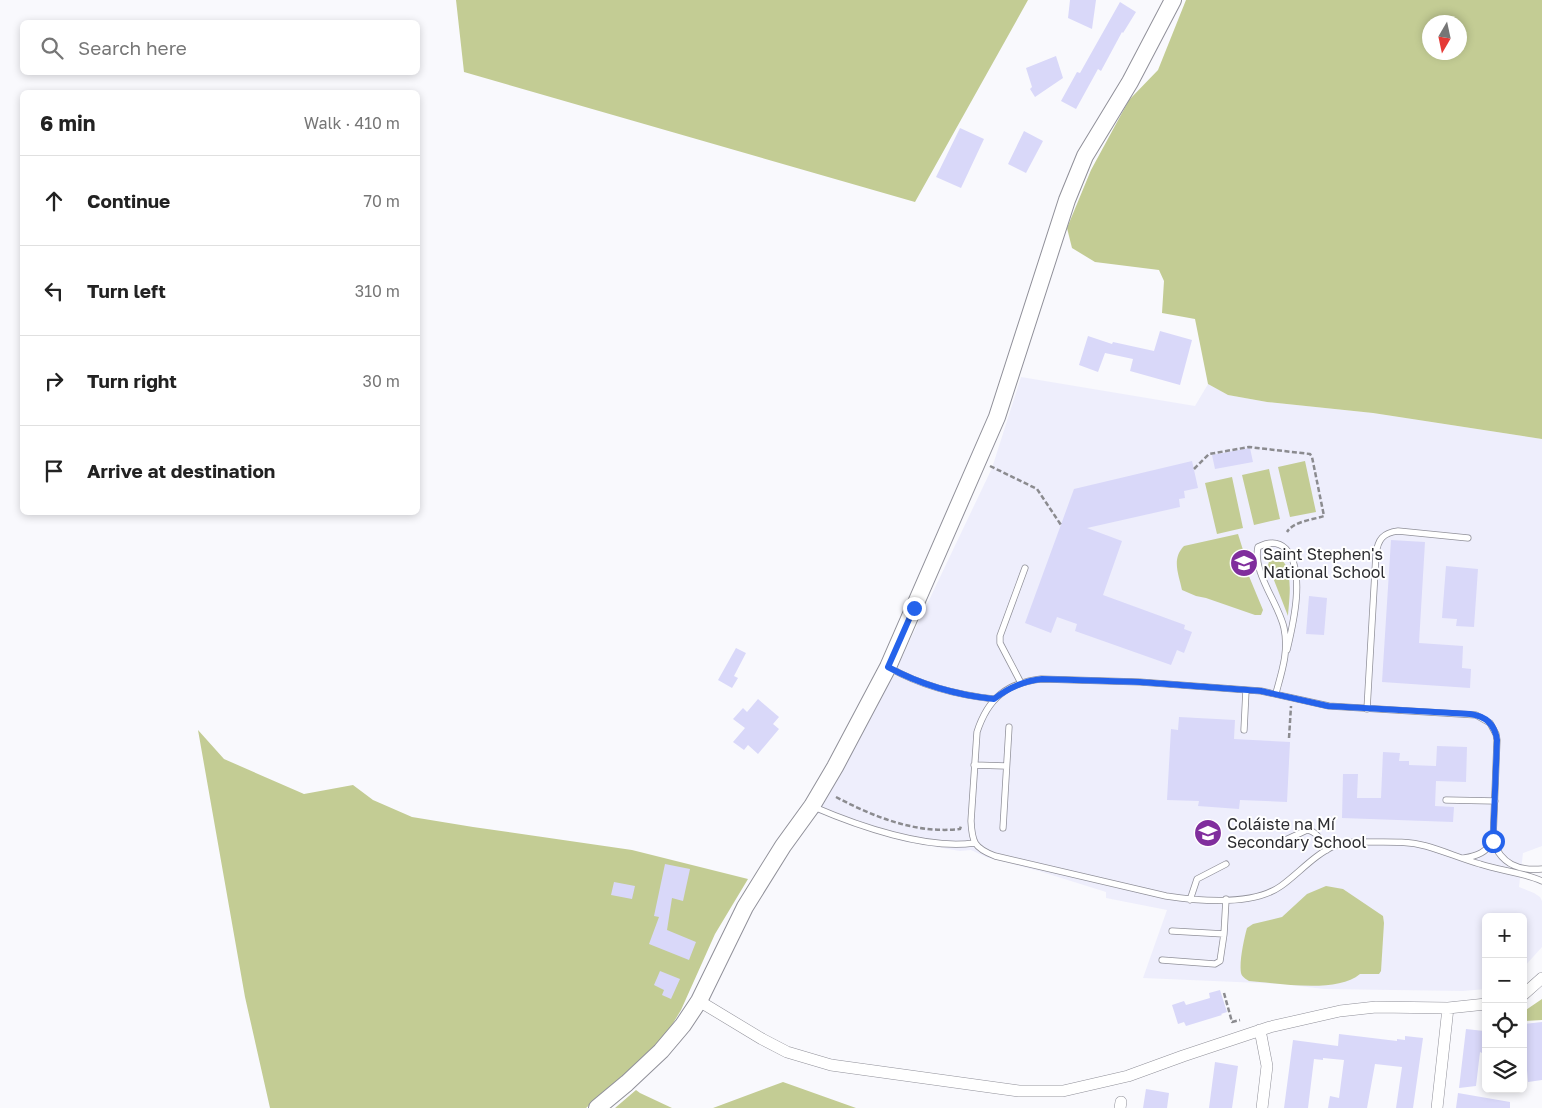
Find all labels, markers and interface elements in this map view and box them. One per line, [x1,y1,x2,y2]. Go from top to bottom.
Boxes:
north arrow [1422,15,1467,60]
search box [20,20,420,75]
icon: search [38,34,66,62]
text: Search here [78,36,187,59]
text: 6 min [40,110,95,136]
text: Walk · 410 m [304,113,400,133]
icon: ahead [40,187,68,215]
text: Continue [87,189,170,212]
text: 70 m [363,191,400,211]
icon: left [40,277,68,305]
text: Turn left [87,279,166,302]
text: 310 m [355,281,400,301]
icon: right [40,367,68,395]
text: Turn right [87,369,177,392]
text: 30 m [363,371,400,391]
icon: arrive [40,457,68,485]
text: Arrive at destination [87,459,275,482]
place label: Saint Stephen's National School [1263,544,1385,582]
school or university icon: Saint Stephen's National School [1229,548,1259,578]
route end [903,597,926,620]
place label: Coláiste na Mí Secondary School [1227,814,1366,852]
school or university icon: Coláiste na Mí Secondary School [1193,818,1223,848]
route start [1482,830,1505,853]
map controls [1482,913,1527,1093]
button: + [1482,913,1527,958]
button: − [1482,958,1527,1003]
button: locate [1482,1003,1527,1048]
button: layers [1482,1048,1527,1093]

